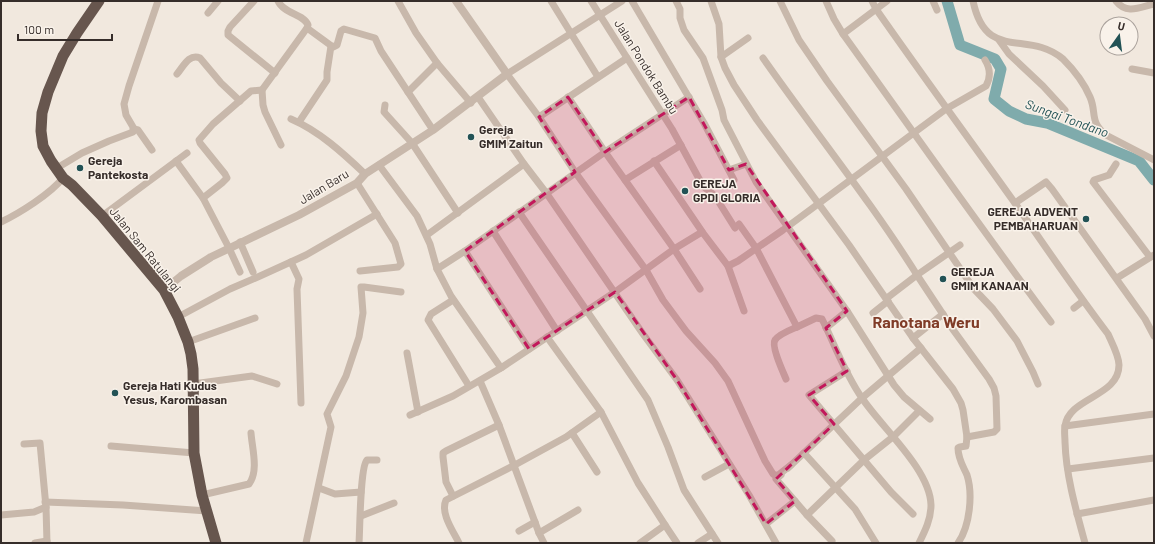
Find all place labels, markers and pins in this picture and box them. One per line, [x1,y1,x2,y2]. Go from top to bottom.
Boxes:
place label: Gereja GMIM Zaitun [479,122,543,150]
marker: Gereja GMIM Zaitun [466,132,476,142]
place label: Gereja Pantekosta [88,153,148,181]
marker: Gereja Pantekosta [75,163,85,173]
place label: GEREJA GPDI GLORIA [693,176,761,204]
marker: GEREJA GPDI GLORIA [680,186,690,196]
place label: GEREJA ADVENT PEMBAHARUAN [987,204,1078,232]
marker: GEREJA ADVENT PEMBAHARUAN [1081,214,1091,224]
place label: GEREJA GMIM KANAAN [951,264,1029,292]
marker: GEREJA GMIM KANAAN [938,274,948,284]
place label: Gereja Hati Kudus Yesus, Karombasan [123,378,227,406]
marker: Gereja Hati Kudus Yesus, Karombasan [110,388,120,398]

